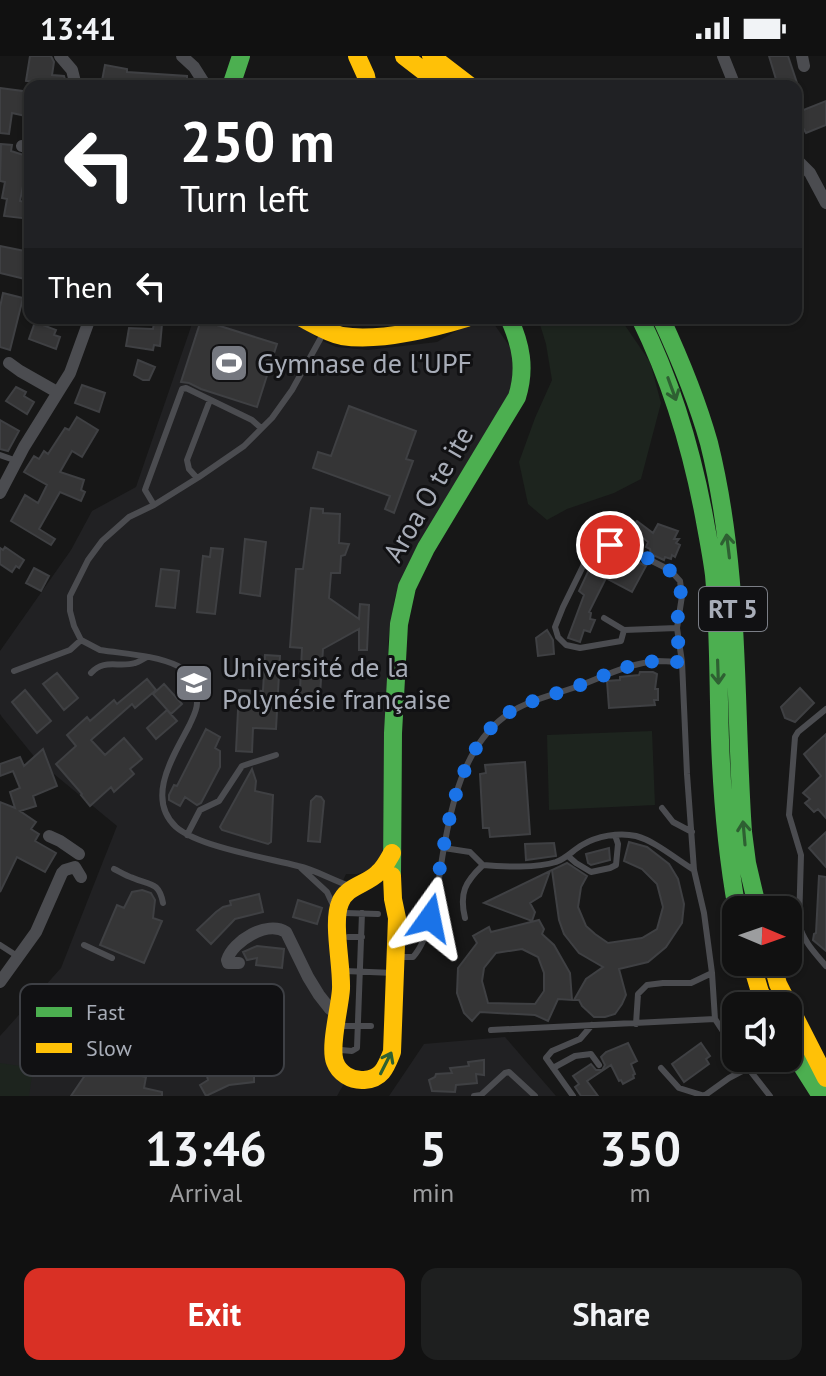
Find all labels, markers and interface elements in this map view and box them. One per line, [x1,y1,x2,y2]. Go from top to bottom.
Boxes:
text: 13:41 [40,9,116,48]
text: 250 m [180,105,335,177]
icon: left [48,112,152,216]
text: Turn left [180,175,309,222]
icon: left [129,264,173,308]
text: Then [48,267,113,306]
sports icon: Gymnase de l'UPF [208,342,250,384]
place label: Gymnase de l'UPF [257,344,472,381]
one-way arrow [665,376,680,401]
street label: Aroa O te ite [374,419,481,568]
pin [576,511,644,579]
icon: arrive [588,523,632,567]
one-way arrow [720,533,735,560]
road number: RT 5 [699,587,767,631]
place label: Université de la Polynésie française [222,648,451,717]
one-way arrow [711,658,726,685]
school or university icon: Université de la Polynésie française [173,662,215,704]
one-way arrow [737,820,752,847]
position arrow [388,876,472,960]
north arrow [722,896,802,976]
map controls [722,896,802,1072]
legend [20,984,284,1076]
button: sound [722,992,802,1072]
text: Fast [86,998,126,1026]
text: Slow [86,1034,132,1062]
one-way arrow [379,1052,394,1075]
text: 13:46 [145,1117,267,1179]
text: 5 [419,1117,447,1179]
text: 350 [599,1117,681,1179]
text: Arrival [170,1176,242,1209]
text: min [412,1176,454,1209]
text: m [630,1176,651,1209]
button: Exit [24,1268,405,1360]
button: Share [421,1268,802,1360]

